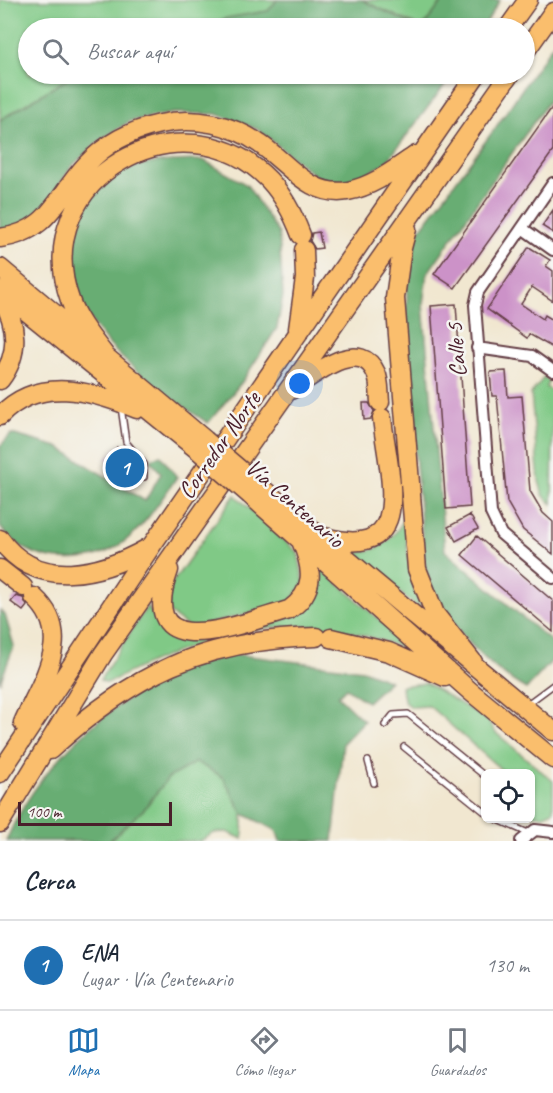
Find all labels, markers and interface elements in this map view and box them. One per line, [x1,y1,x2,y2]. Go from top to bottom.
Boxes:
search box [18,18,535,84]
icon: search [39,35,72,68]
text: Buscar aquí [87,37,173,65]
street label: Calle 5 [439,321,473,378]
your location [285,369,314,398]
street label: Corredor Norte [171,384,268,505]
pin: 1 [106,446,144,490]
street label: Vía Centenario [239,452,352,555]
map controls [481,769,535,823]
button: locate [481,769,535,823]
scale bar [18,799,172,826]
text: 100 m [27,802,61,822]
text: Cerca [24,864,74,897]
text: ENA [81,939,118,967]
text: 1 [39,953,48,978]
text: 130 m [486,953,529,978]
text: Lugar · Vía Centenario [81,967,233,992]
tab: Mapa [67,1024,100,1080]
tab: Cómo llegar [235,1024,295,1080]
tab: Guardados [430,1024,486,1080]

